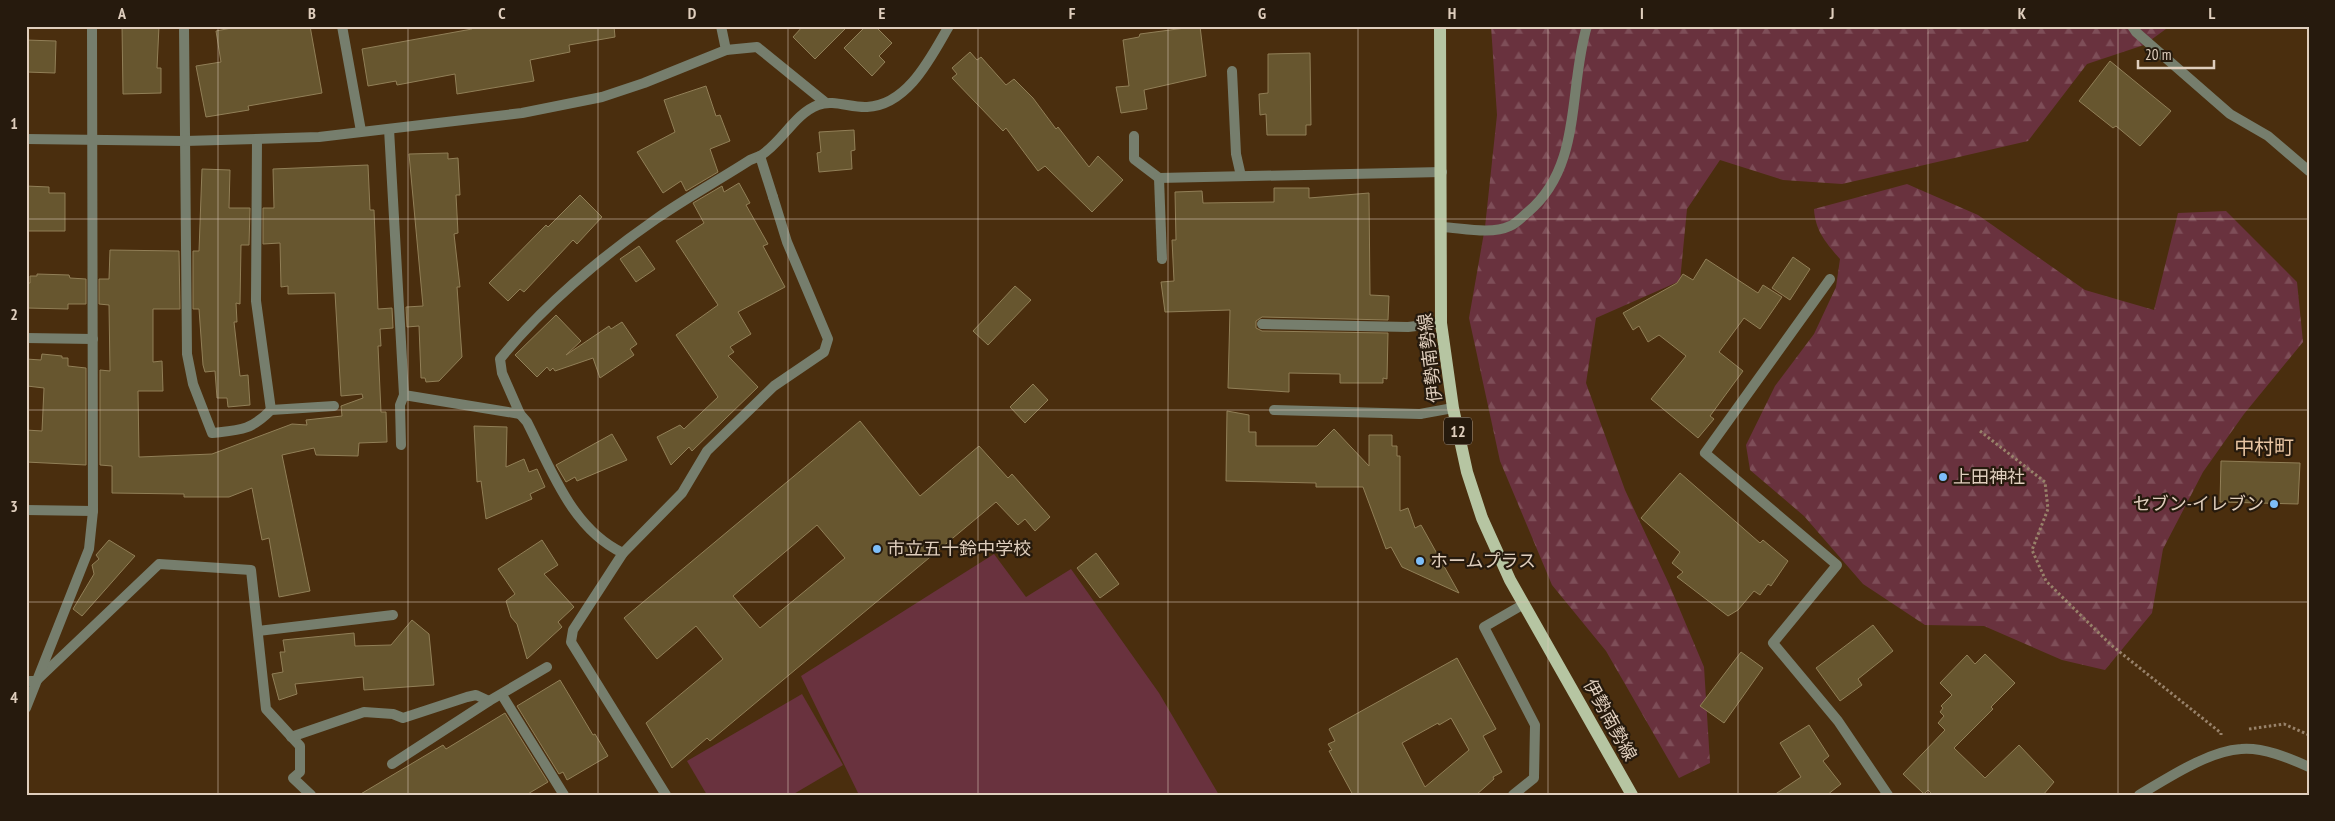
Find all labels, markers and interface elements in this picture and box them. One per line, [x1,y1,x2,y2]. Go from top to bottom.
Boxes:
text: A [117,3,127,23]
text: B [308,3,316,23]
text: C [498,3,506,23]
text: D [688,3,697,23]
text: E [879,3,886,23]
text: F [1069,3,1076,23]
text: G [1258,3,1266,23]
text: H [1448,3,1456,23]
text: I [1640,3,1644,23]
text: J [1829,3,1834,23]
text: K [2018,3,2027,23]
text: L [2209,3,2216,23]
scale bar [2138,38,2214,70]
text: 20 m [2145,45,2171,64]
text: 1 [10,113,18,133]
text: 2 [10,304,18,324]
street label: 伊勢南勢線 [1413,312,1446,404]
road number: 12 [1444,418,1472,444]
district label: 中村町 [2234,434,2294,460]
place label: 上田神社 [1953,465,2025,488]
marker: 上田神社 [1937,471,1949,483]
place label: セブン-イレブン [2133,492,2264,515]
text: 3 [10,496,18,516]
marker: セブン-イレブン [2268,498,2280,510]
place label: 市立五十鈴中学校 [887,537,1031,560]
marker: 市立五十鈴中学校 [871,543,883,555]
place label: ホームプラス [1430,549,1536,572]
marker: ホームプラス [1414,555,1426,567]
street label: 伊勢南勢線 [1579,675,1642,765]
text: 4 [10,687,18,707]

